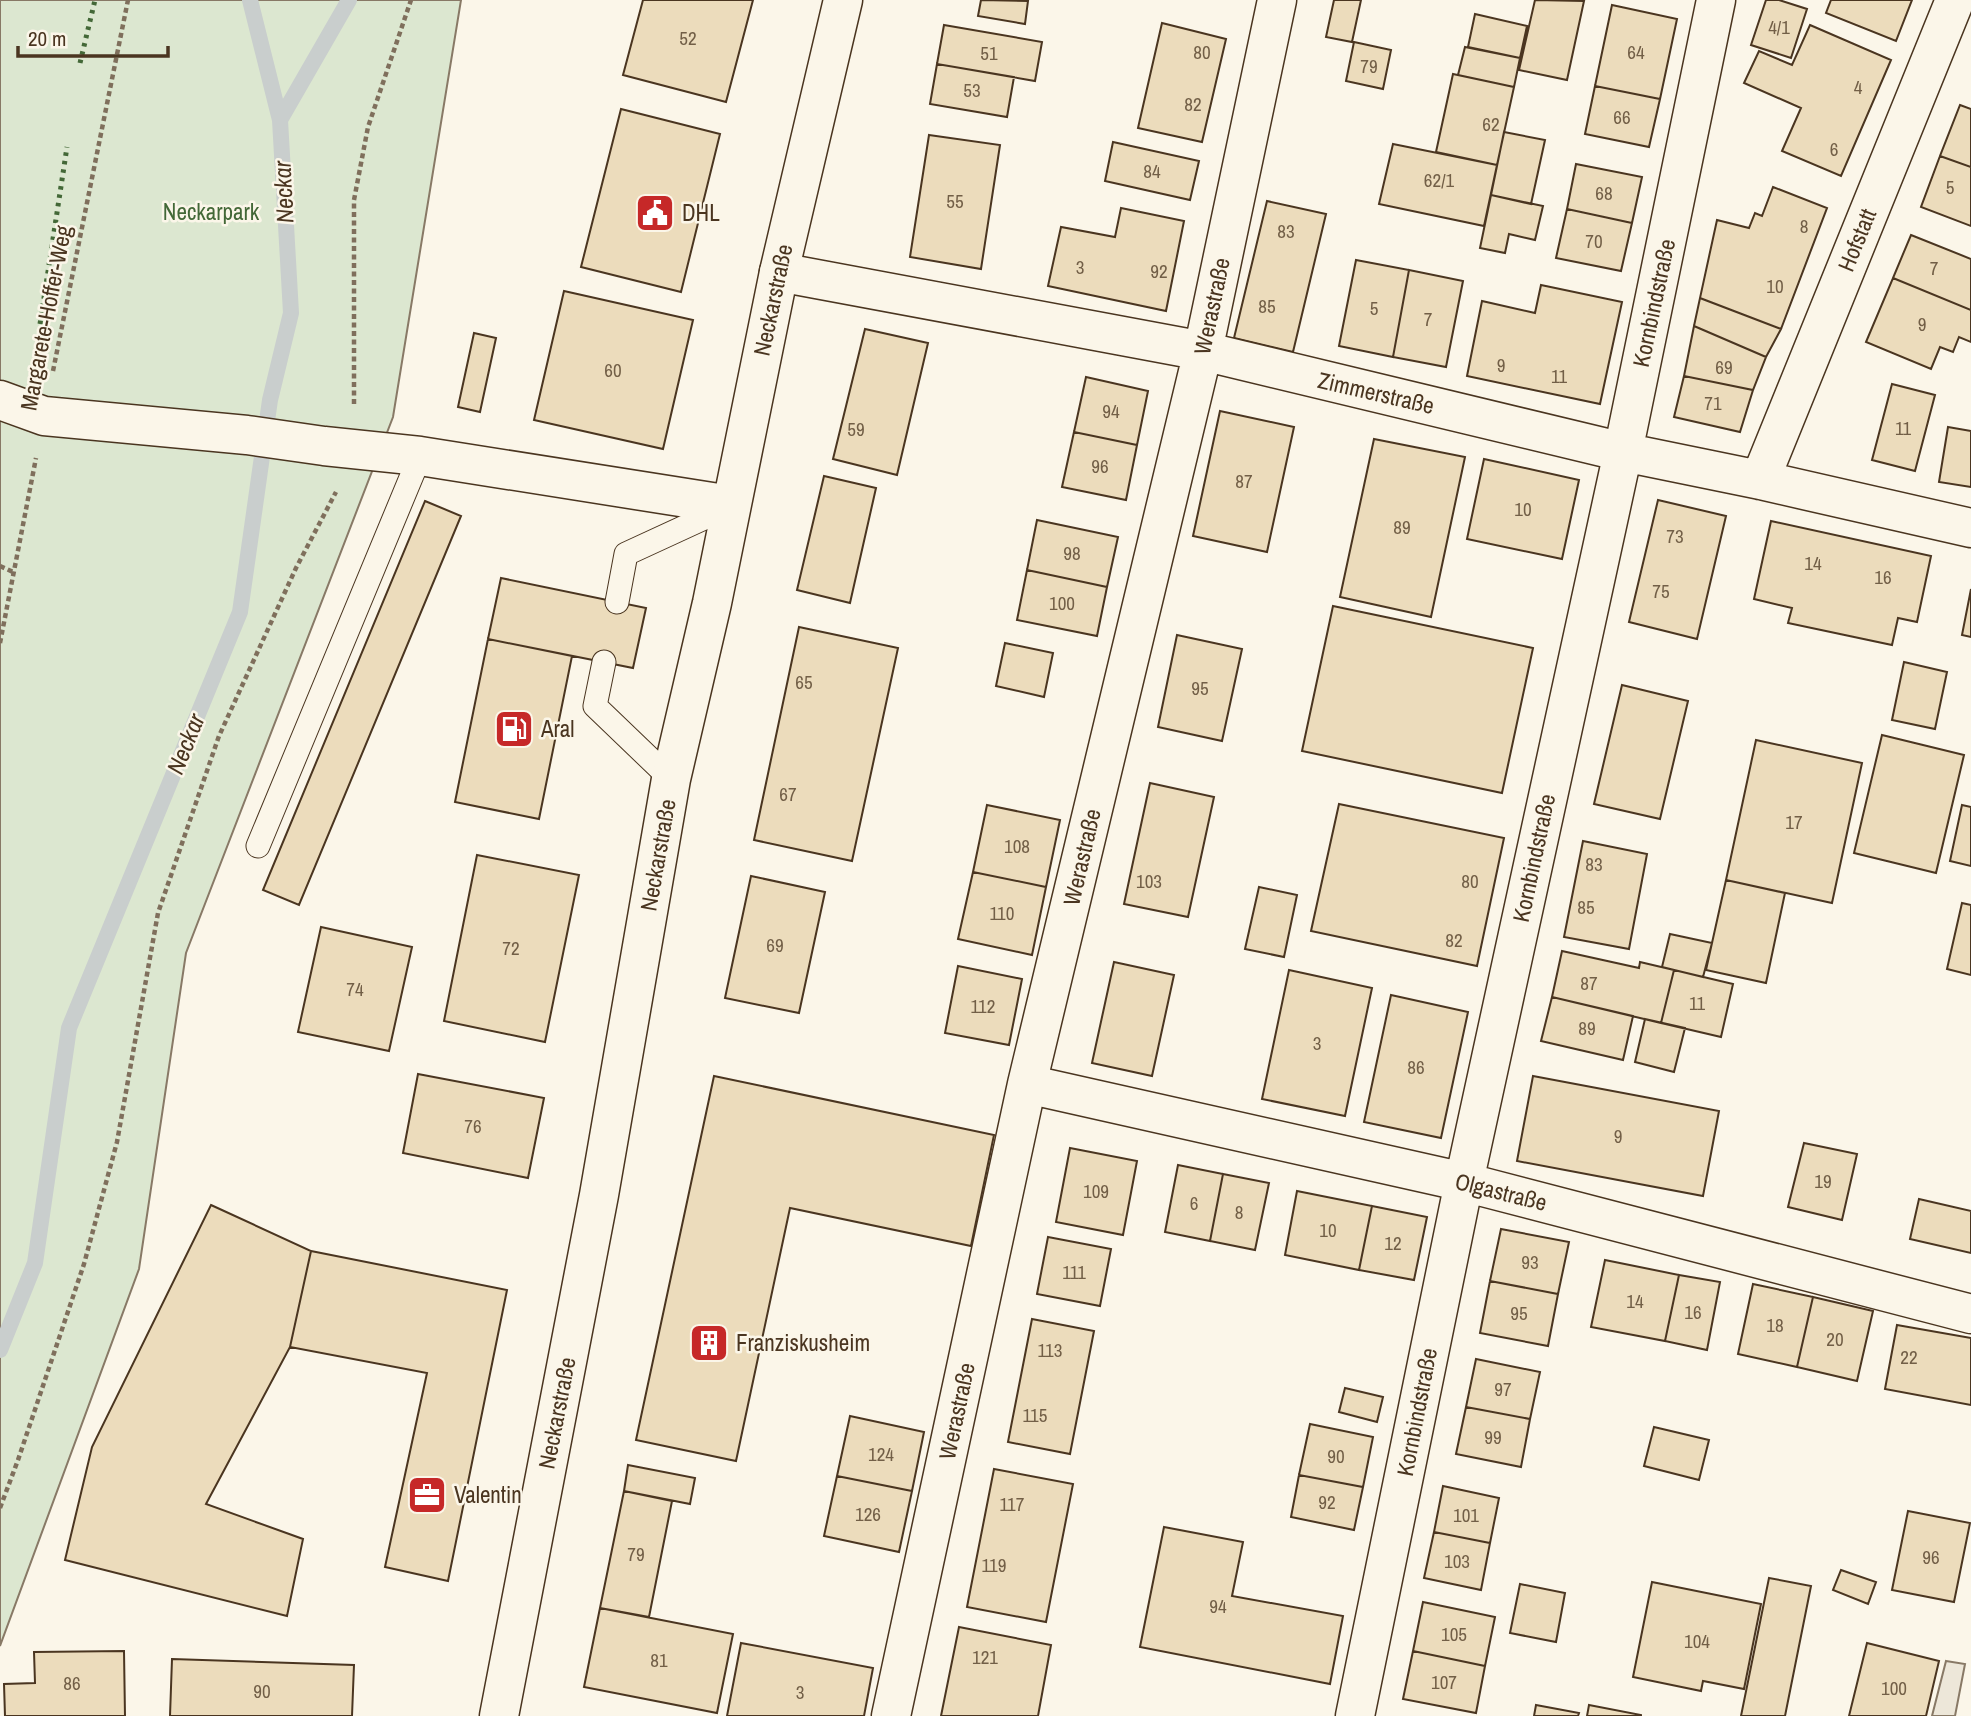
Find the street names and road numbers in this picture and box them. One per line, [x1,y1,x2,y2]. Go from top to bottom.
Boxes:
street label: Hofstatt [1830,204,1883,276]
street label: Margarete-Hoffer-Weg [12,222,79,413]
street label: Kornbindstraße [1625,236,1682,370]
street label: Neckarstraße [746,241,799,358]
street label: Werastraße [1186,255,1237,357]
street label: Zimmerstraße [1315,364,1437,421]
street label: Kornbindstraße [1505,791,1562,925]
street label: Neckarstraße [632,796,683,913]
street label: Werastraße [1055,806,1108,908]
street label: Olgastraße [1452,1165,1550,1218]
street label: Kornbindstraße [1389,1345,1444,1479]
street label: Neckarstraße [530,1354,583,1471]
street label: Werastraße [931,1360,982,1462]

